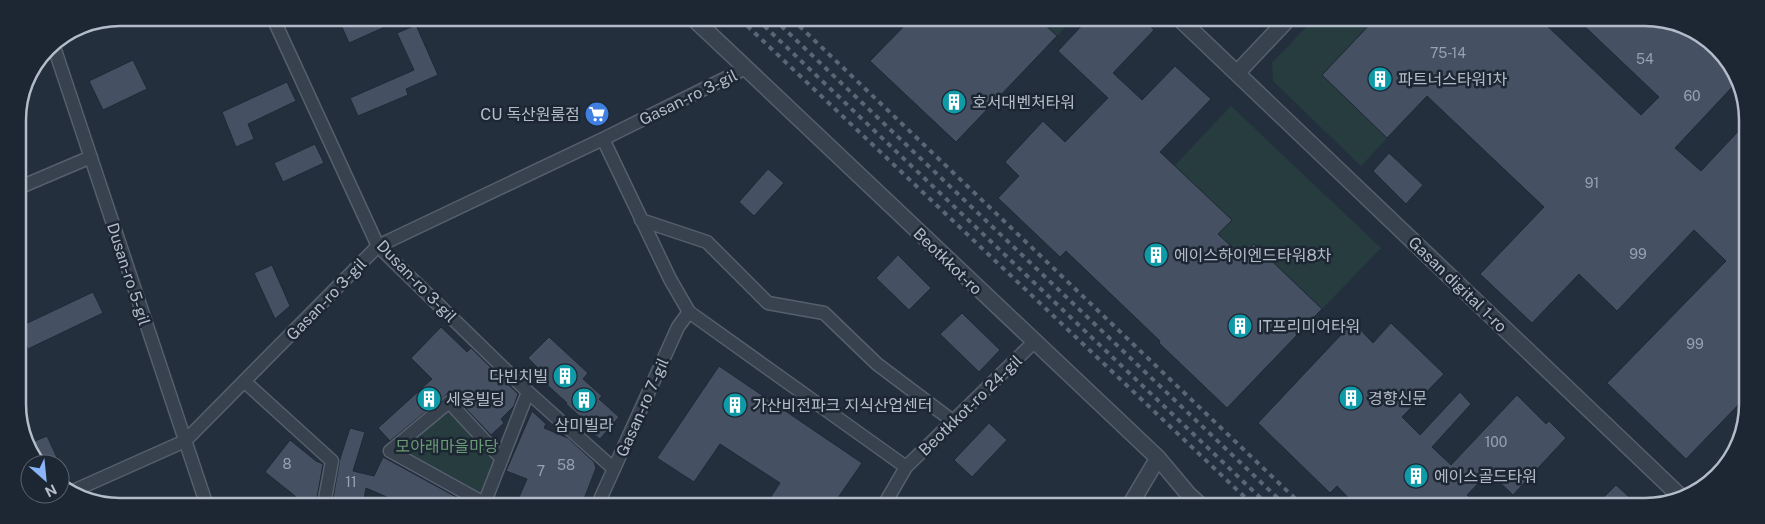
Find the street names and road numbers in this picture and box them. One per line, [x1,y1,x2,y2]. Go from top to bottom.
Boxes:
street label: Gasan-ro 3-gil [636,65,740,129]
street label: Dusan-ro 5-gil [103,220,154,328]
street label: Beotkkot-ro [909,224,986,299]
street label: Gasan digital 1-ro [1405,233,1511,336]
street label: Dusan-ro 3-gil [373,236,461,326]
street label: Gasan-ro 3-gil [282,254,370,344]
street label: Beotkkot-ro 24-gil [915,351,1026,460]
street label: Gasan-ro 7-gil [612,355,673,460]

